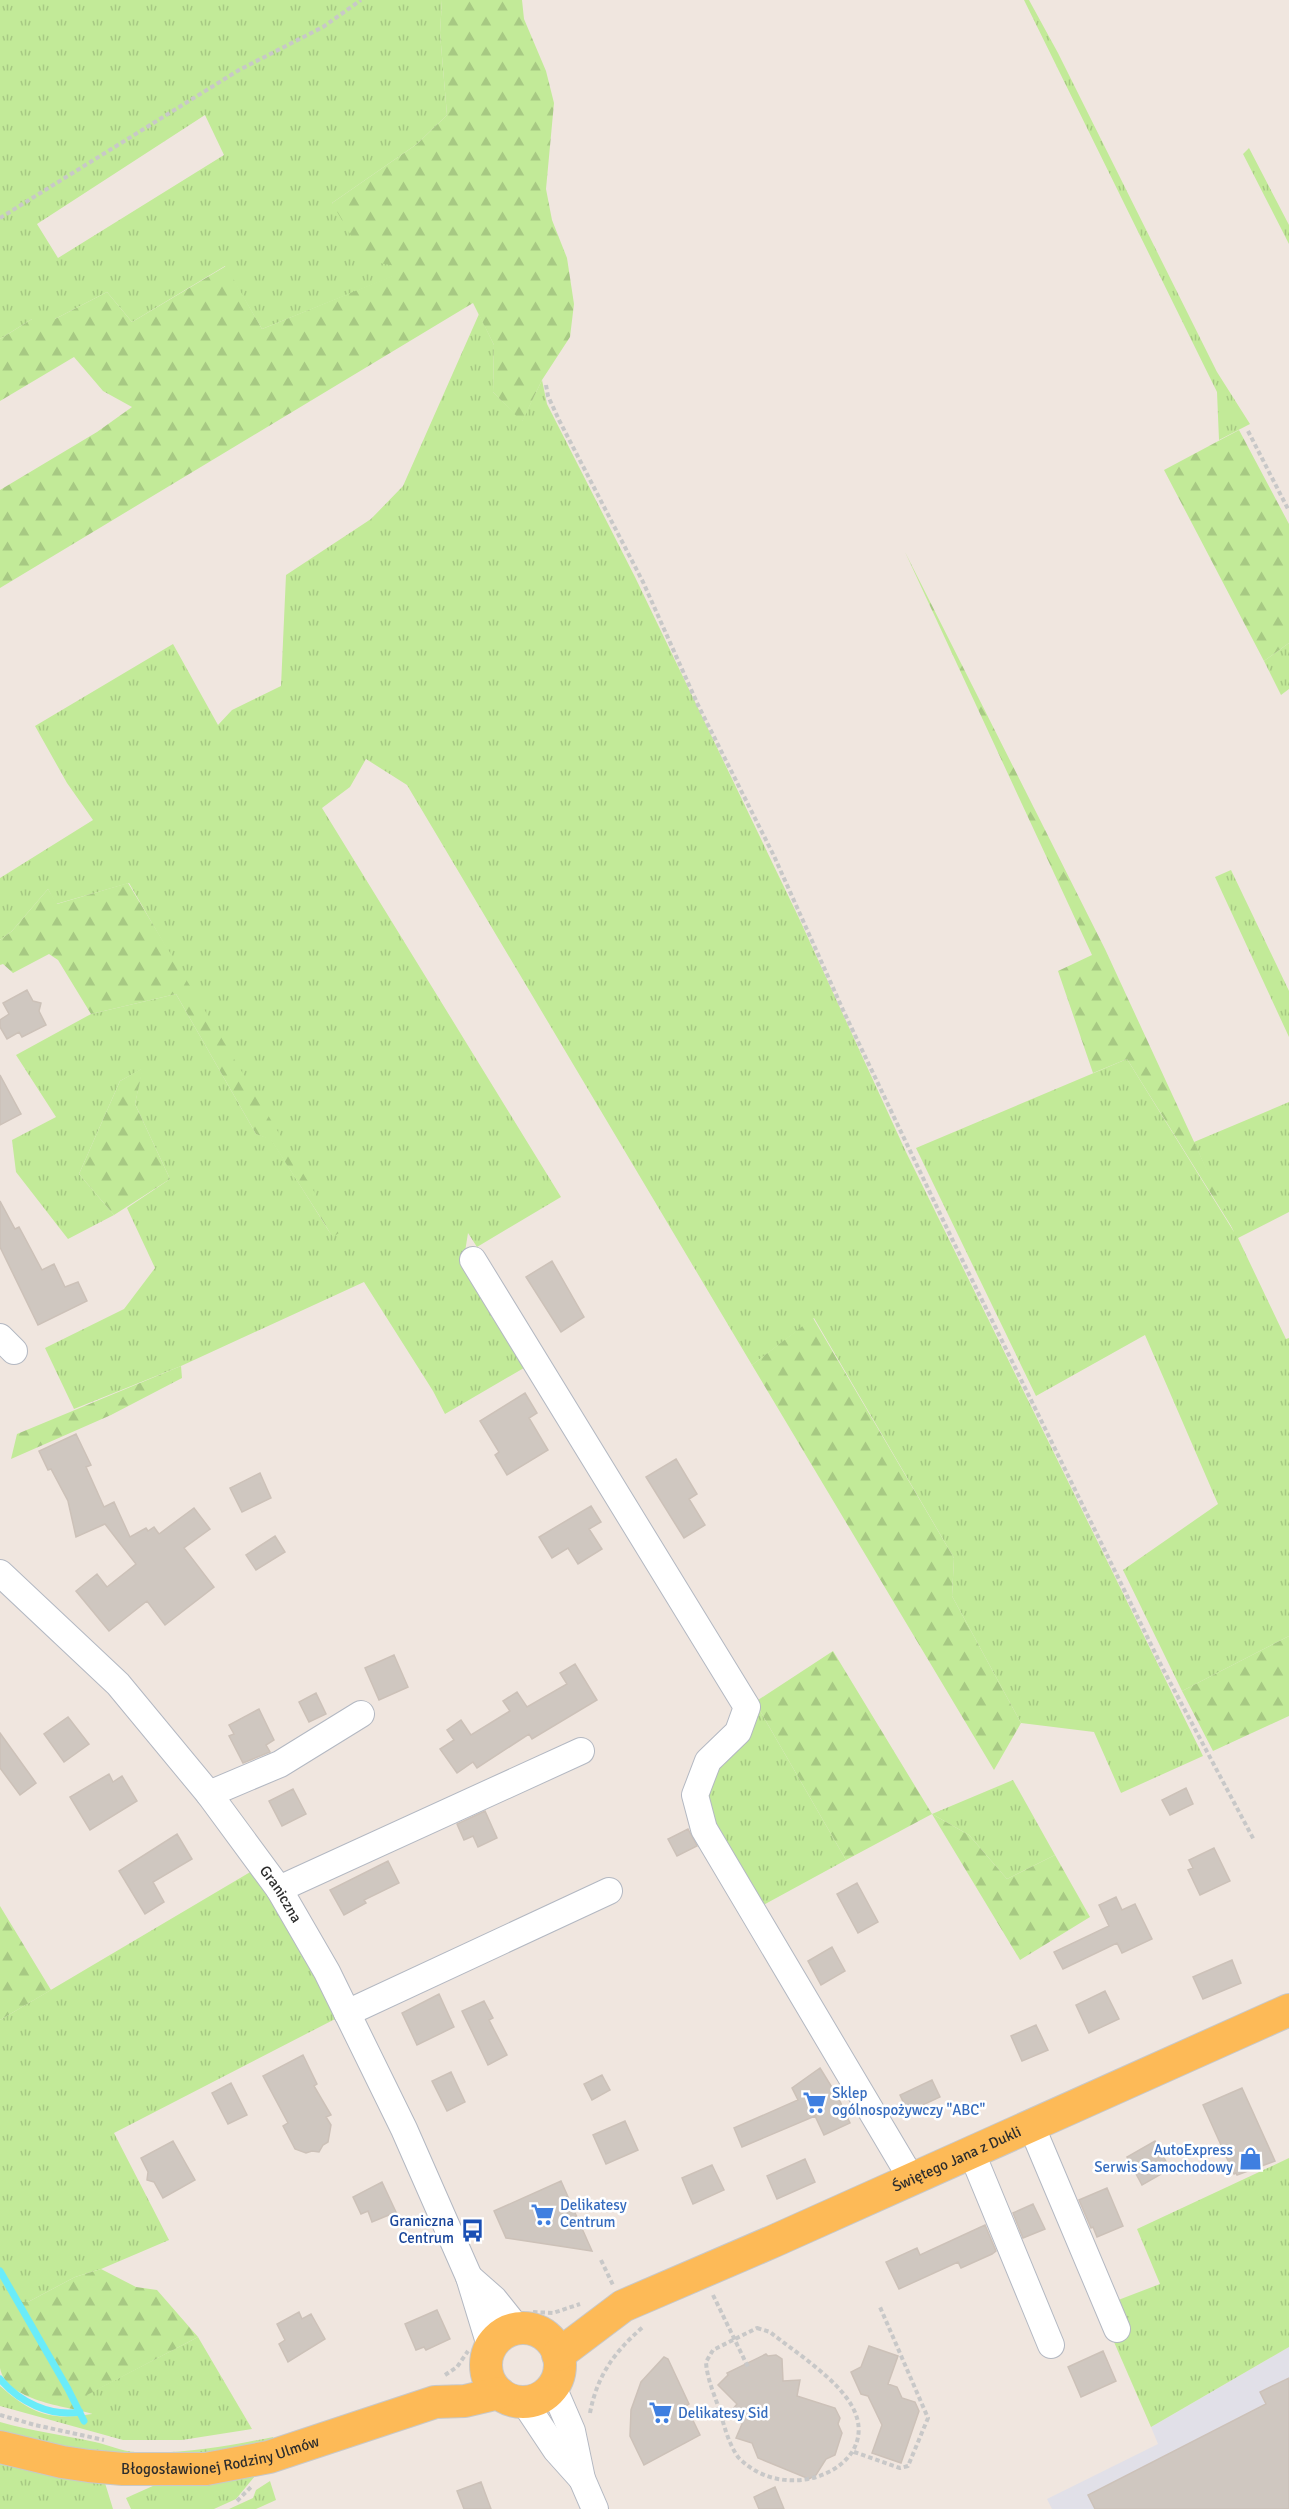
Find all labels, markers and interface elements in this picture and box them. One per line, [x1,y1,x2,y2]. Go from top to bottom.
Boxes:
street label: Graniczna [256,1862,306,1926]
place label: Sklep ogólnospożywczy "ABC" [832,2084,985,2119]
supermarket icon: Sklep ogólnospożywczy "ABC" [801,2089,827,2115]
street label: Świętego Jana z Dukli [889,2122,1024,2196]
place label: AutoExpress Serwis Samochodowy [1094,2141,1233,2176]
shop icon: AutoExpress Serwis Samochodowy [1238,2146,1264,2172]
place label: Delikatesy Centrum [560,2196,627,2231]
supermarket icon: Delikatesy Centrum [529,2201,555,2227]
place label: Graniczna Centrum [390,2212,454,2247]
bus stop icon: Graniczna Centrum [459,2217,485,2243]
supermarket icon: Delikatesy Sid [647,2400,673,2426]
place label: Delikatesy Sid [678,2404,768,2422]
street label: Błogosławionej Rodziny Ulmów [121,2432,322,2478]

